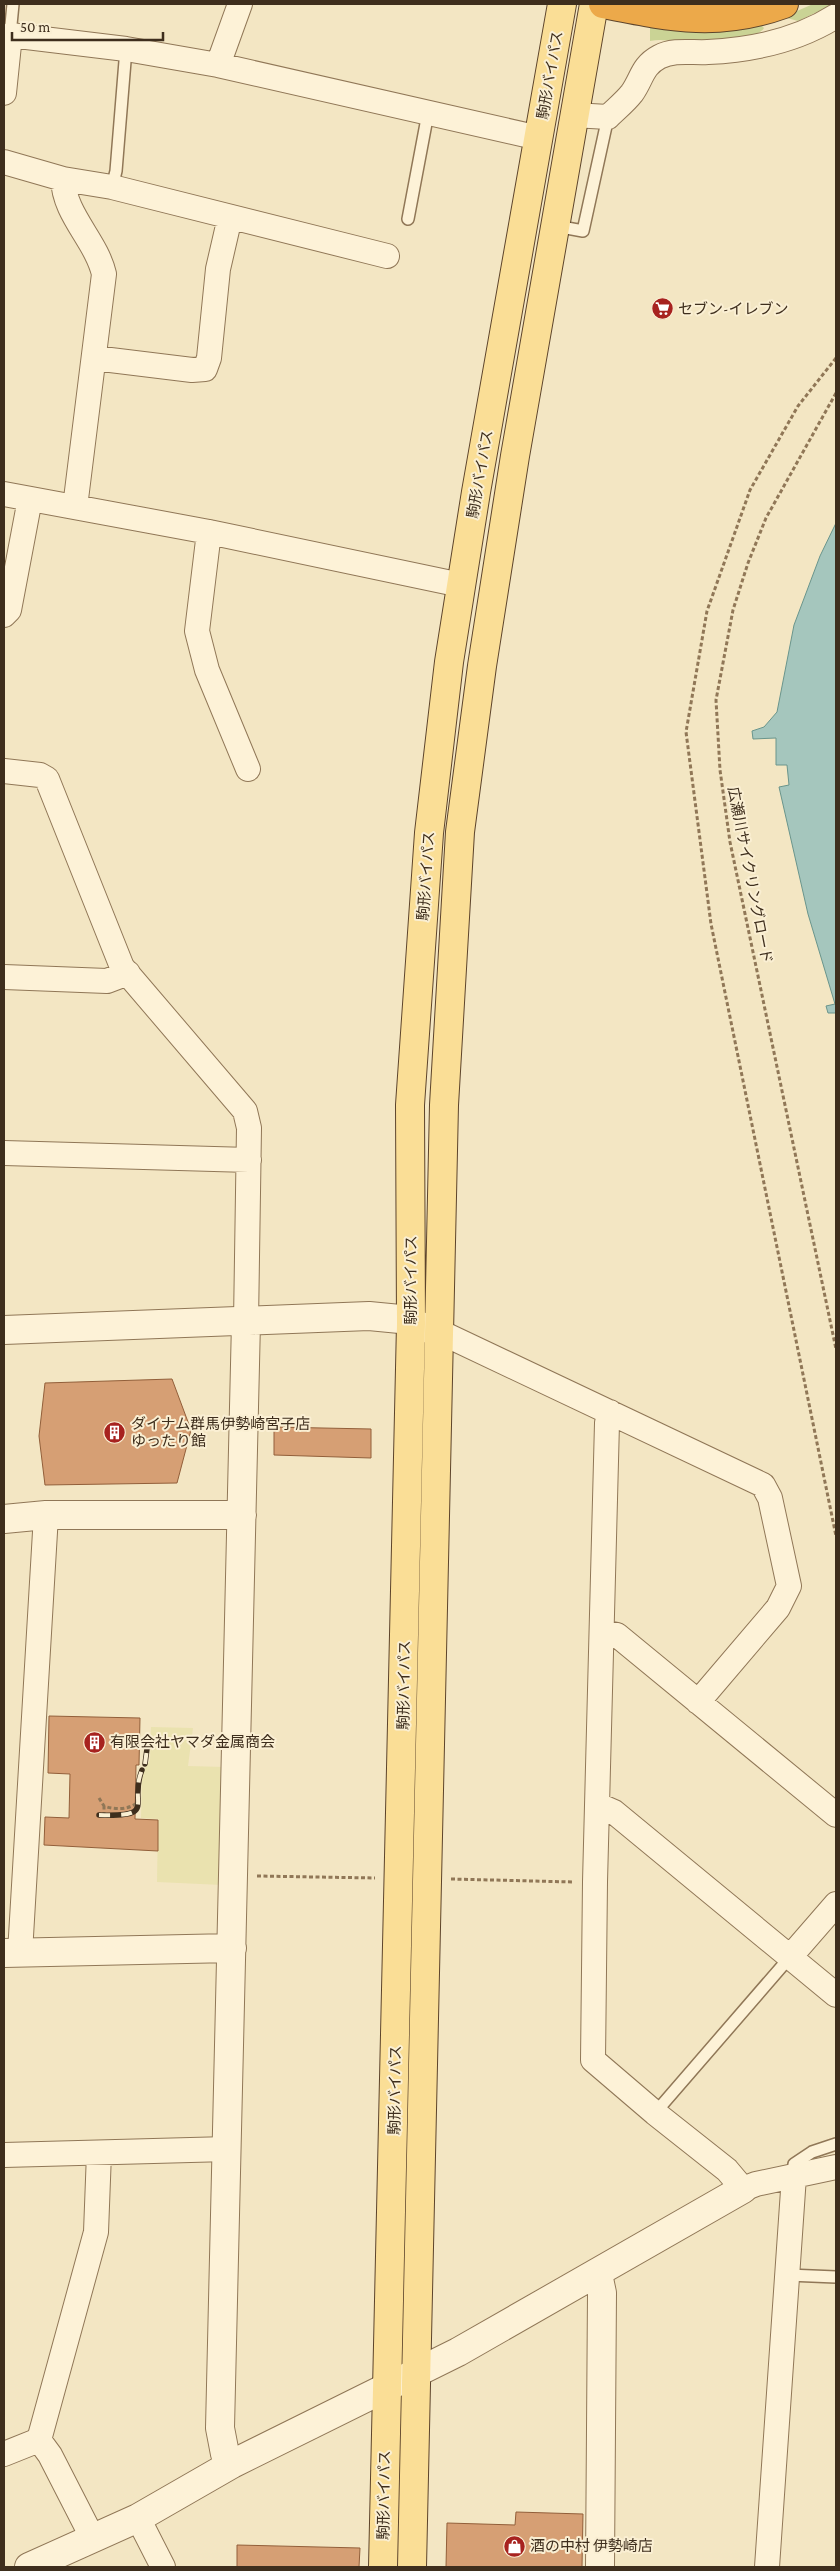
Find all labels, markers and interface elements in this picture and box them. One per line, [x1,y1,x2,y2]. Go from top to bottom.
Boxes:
scale bar [12,10,164,42]
text: 50 m [20,19,50,35]
street label: 駒形バイパス [534,29,566,121]
supermarket icon: セブン-イレブン [650,297,674,321]
place label: セブン-イレブン [678,301,788,317]
street label: 駒形バイパス [464,428,496,520]
street label: 広瀬川サイクリングロード [725,785,775,965]
street label: 駒形バイパス [415,831,437,921]
street label: 駒形バイパス [403,1235,419,1325]
place label: ダイナム群馬伊勢崎宮子店 ゆったり館 [131,1416,310,1449]
building icon: ダイナム群馬伊勢崎宮子店 ゆったり館 [103,1421,127,1445]
street label: 駒形バイパス [395,1640,413,1730]
building icon: 有限会社ヤマダ金属商会 [82,1730,106,1754]
place label: 有限会社ヤマダ金属商会 [110,1734,275,1750]
street label: 駒形バイパス [386,2045,404,2135]
street label: 駒形バイパス [375,2450,393,2540]
shop icon: 酒の中村 伊勢崎店 [502,2534,526,2558]
place label: 酒の中村 伊勢崎店 [530,2537,653,2554]

